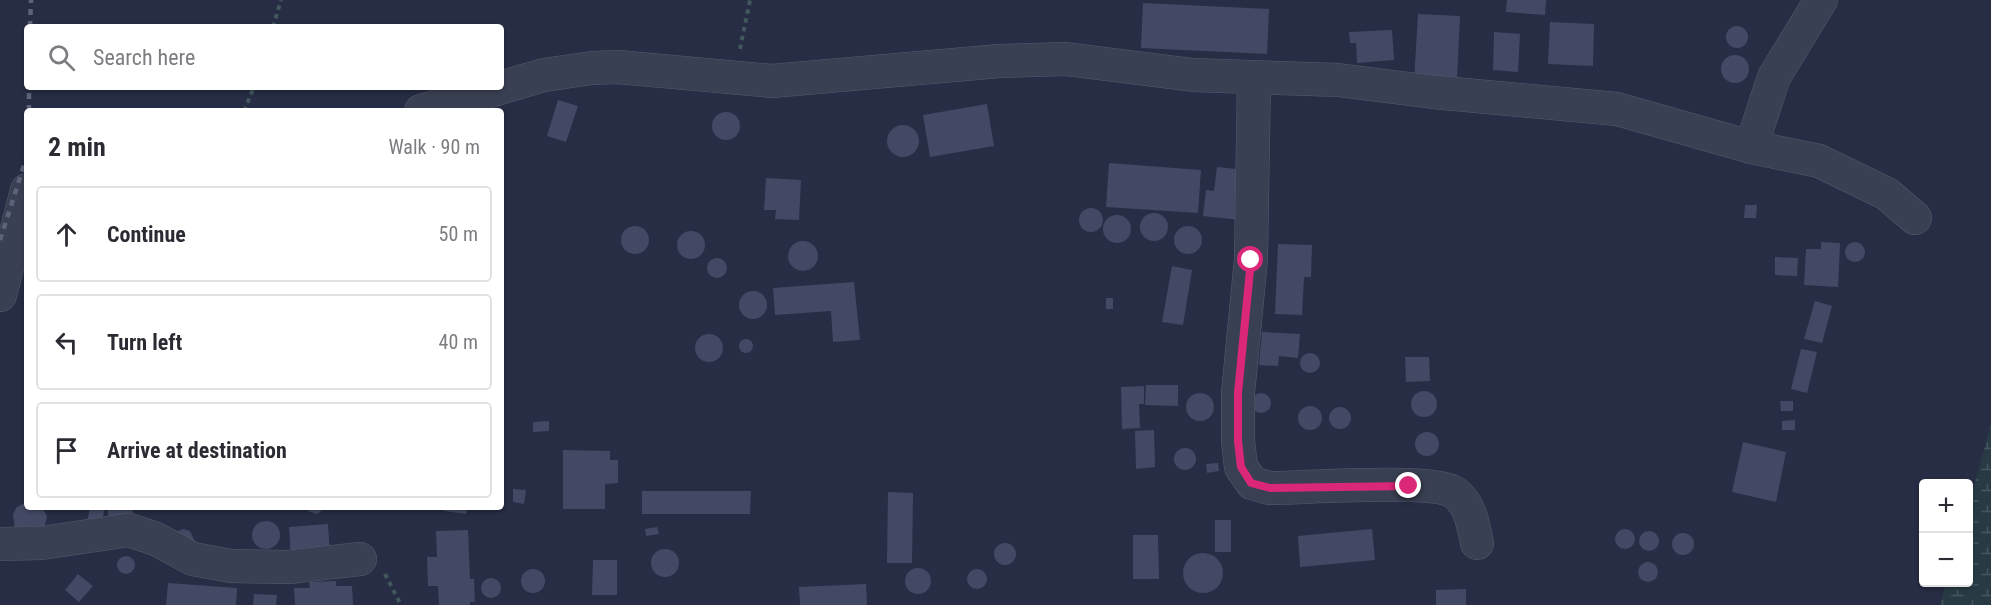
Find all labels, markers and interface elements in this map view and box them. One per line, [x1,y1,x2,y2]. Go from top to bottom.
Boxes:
search box [24,24,504,90]
icon: search [45,41,78,74]
text: Search here [93,45,195,70]
text: 2 min [48,132,106,162]
text: Walk · 90 m [388,135,480,159]
icon: ahead [50,218,83,251]
text: Continue [107,222,186,247]
text: 50 m [439,222,478,246]
route start [1237,246,1263,272]
icon: left [50,326,83,359]
text: Turn left [107,330,182,355]
text: 40 m [439,330,478,354]
icon: arrive [50,434,83,467]
text: Arrive at destination [107,438,287,463]
route end [1395,472,1421,498]
map controls [1919,479,1973,587]
button: + [1919,479,1973,533]
button: − [1919,533,1973,587]

